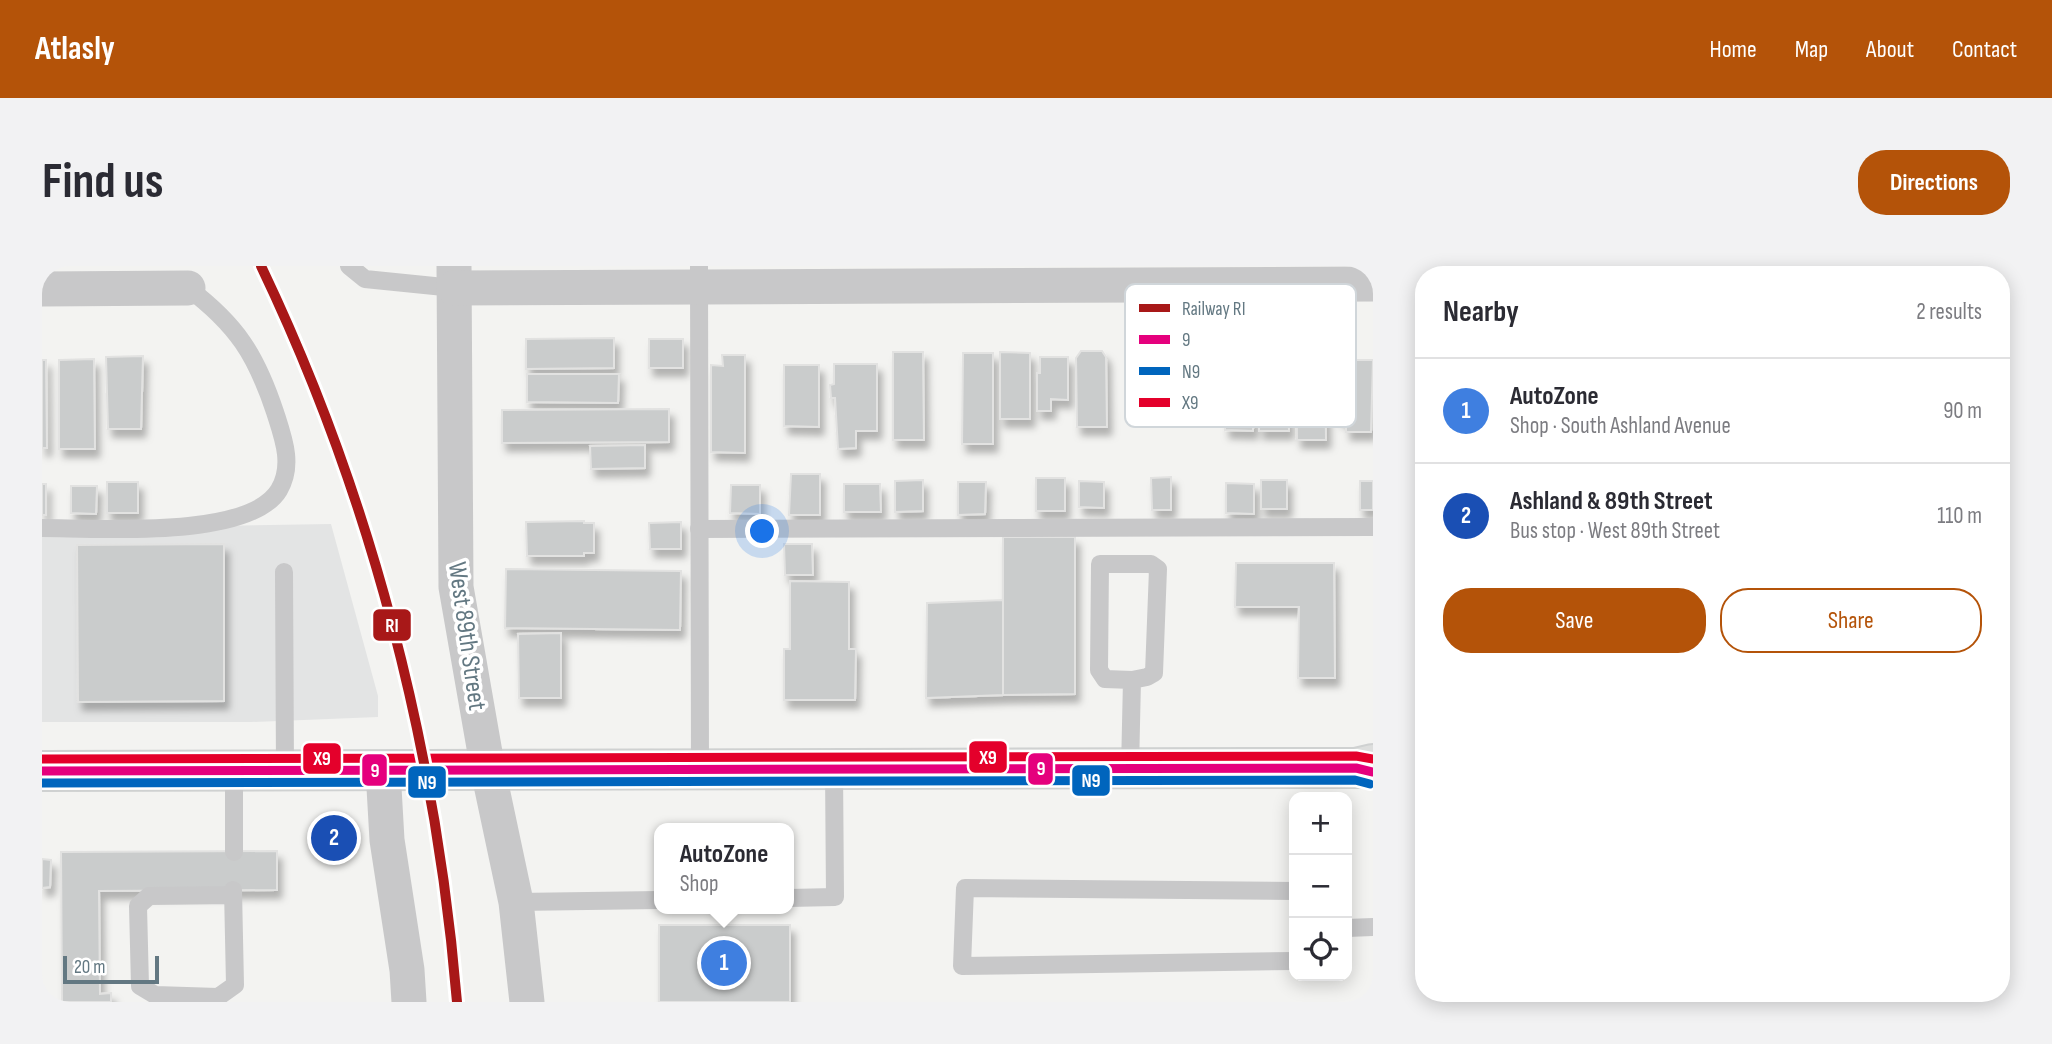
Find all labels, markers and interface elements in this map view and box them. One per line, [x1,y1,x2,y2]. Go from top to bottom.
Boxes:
text: Atlasly [35,29,115,69]
text: Home [1709,35,1757,64]
text: Map [1795,35,1828,64]
text: About [1866,35,1914,64]
text: Contact [1952,35,2017,64]
button: Directions [1858,150,2010,215]
text: Find us [42,153,164,212]
legend [1125,284,1356,427]
text: Nearby [1443,294,1519,330]
text: Railway RI [1182,298,1245,321]
text: 2 results [1916,298,1982,326]
text: 9 [1182,329,1190,352]
text: N9 [1182,361,1200,384]
text: AutoZone [1510,381,1599,412]
text: X9 [1181,392,1198,415]
text: 1 [1461,397,1471,425]
text: 90 m [1943,397,1982,425]
text: Shop · South Ashland Avenue [1510,412,1731,440]
text: Ashland & 89th Street [1510,486,1713,517]
text: 2 [1461,502,1471,530]
text: 110 m [1937,502,1982,530]
your location [745,514,779,548]
text: Bus stop · West 89th Street [1510,517,1720,545]
street label: West 89th Street [441,560,492,712]
button: Save [1443,588,1706,653]
button: Share [1720,588,1982,653]
line badge: RI [372,608,412,642]
text: RI [385,615,399,638]
line badge: X9 [968,740,1008,774]
line badge: X9 [302,742,342,775]
text: X9 [978,747,997,770]
text: X9 [312,748,331,771]
line badge: 9 [1027,752,1054,786]
line badge: 9 [361,753,388,787]
text: 9 [1036,758,1046,781]
text: 9 [370,760,380,783]
line badge: N9 [1071,764,1111,797]
line badge: N9 [407,765,447,799]
text: N9 [1081,770,1101,793]
text: N9 [417,772,437,795]
map controls [1289,792,1352,981]
button: + [1289,792,1352,855]
pin: 2 [311,812,357,864]
popup [654,823,794,914]
text: AutoZone [680,839,768,870]
button: − [1289,855,1352,918]
text: Shop [680,870,718,898]
button: locate [1289,918,1352,981]
pin: 1 [701,937,747,989]
scale bar [63,953,159,985]
text: 20 m [74,956,106,979]

